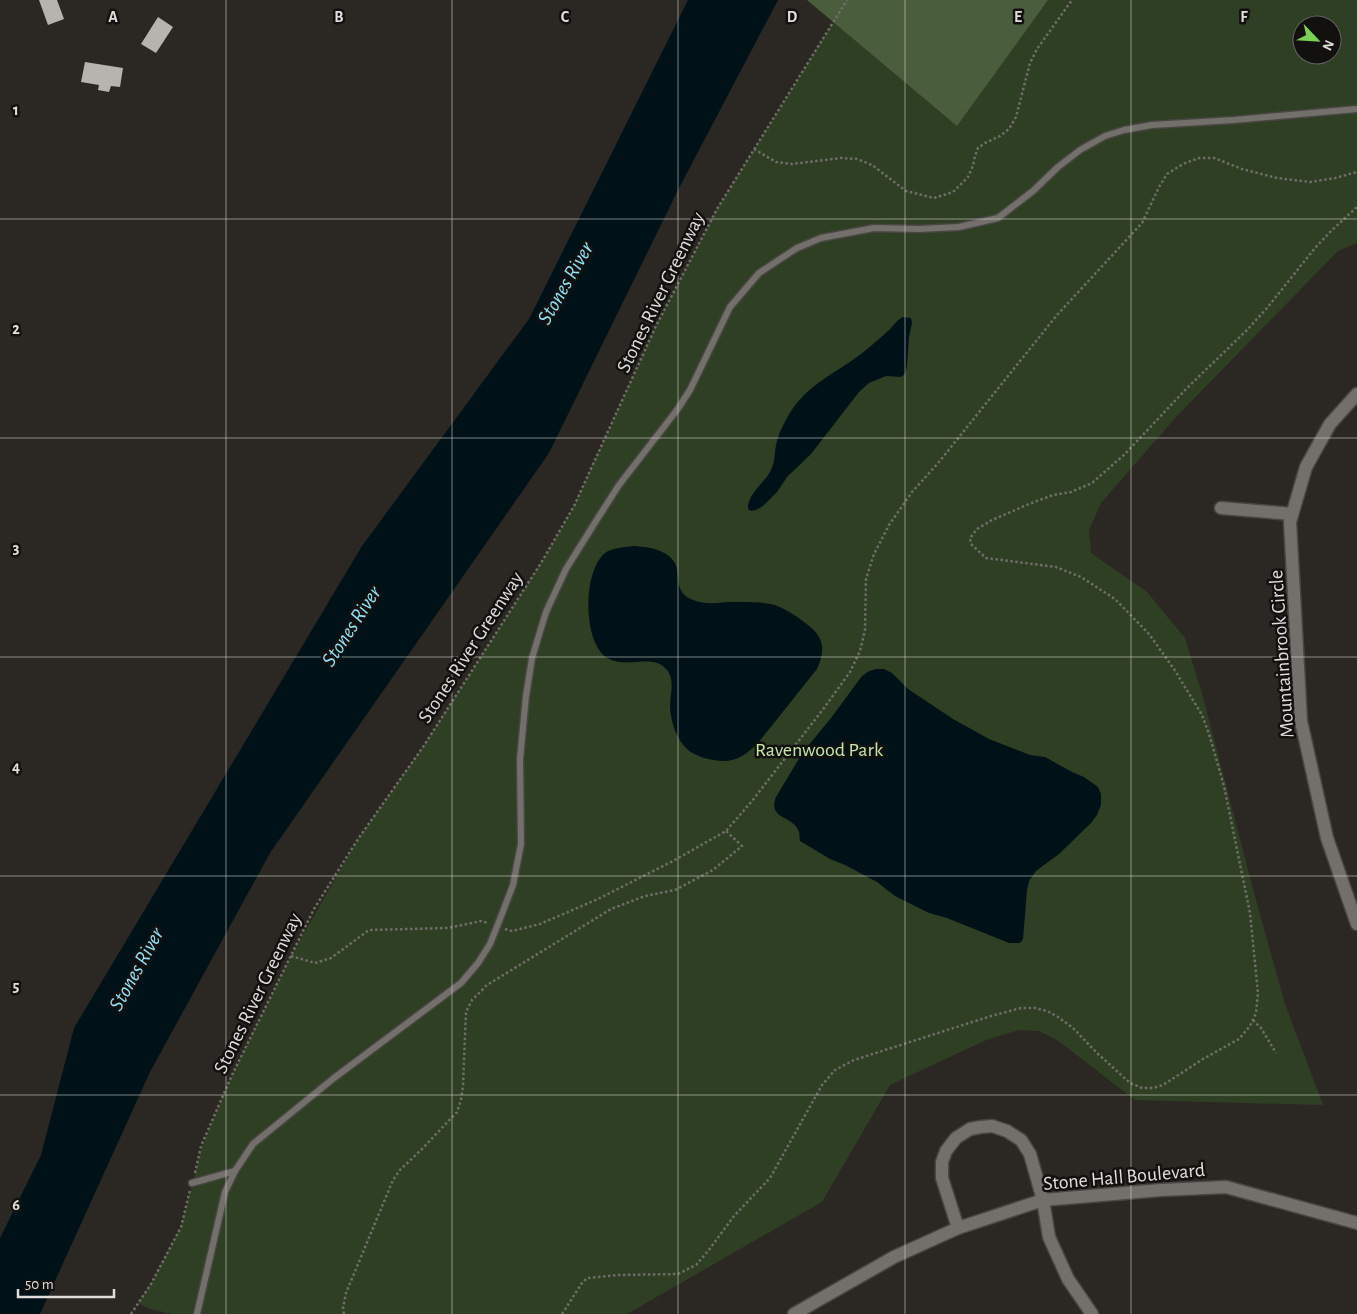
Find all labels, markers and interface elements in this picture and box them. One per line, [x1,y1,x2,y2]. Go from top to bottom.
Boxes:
text: A [108,9,118,25]
text: B [334,9,344,25]
text: C [561,9,570,25]
text: D [787,9,798,25]
text: E [1014,9,1022,25]
text: F [1240,9,1248,25]
north arrow [1292,15,1342,65]
text: N [1319,38,1336,52]
text: 1 [13,102,19,118]
street label: Stones River Greenway [613,209,709,376]
water label: Stones River [534,238,598,328]
text: 2 [12,321,20,337]
text: 3 [13,540,20,556]
street label: Stones River Greenway [415,568,527,727]
street label: Mountainbrook Circle [1266,569,1298,739]
water label: Stones River [318,581,386,670]
park label: Ravenwood Park [755,740,883,760]
text: 4 [12,759,20,775]
street label: Stones River Greenway [210,910,306,1077]
water label: Stones River [105,923,168,1014]
text: 5 [13,978,20,994]
street label: Stone Hall Boulevard [1042,1160,1206,1194]
text: 6 [12,1197,20,1213]
scale bar [18,1266,114,1298]
text: 50 m [25,1277,54,1292]

